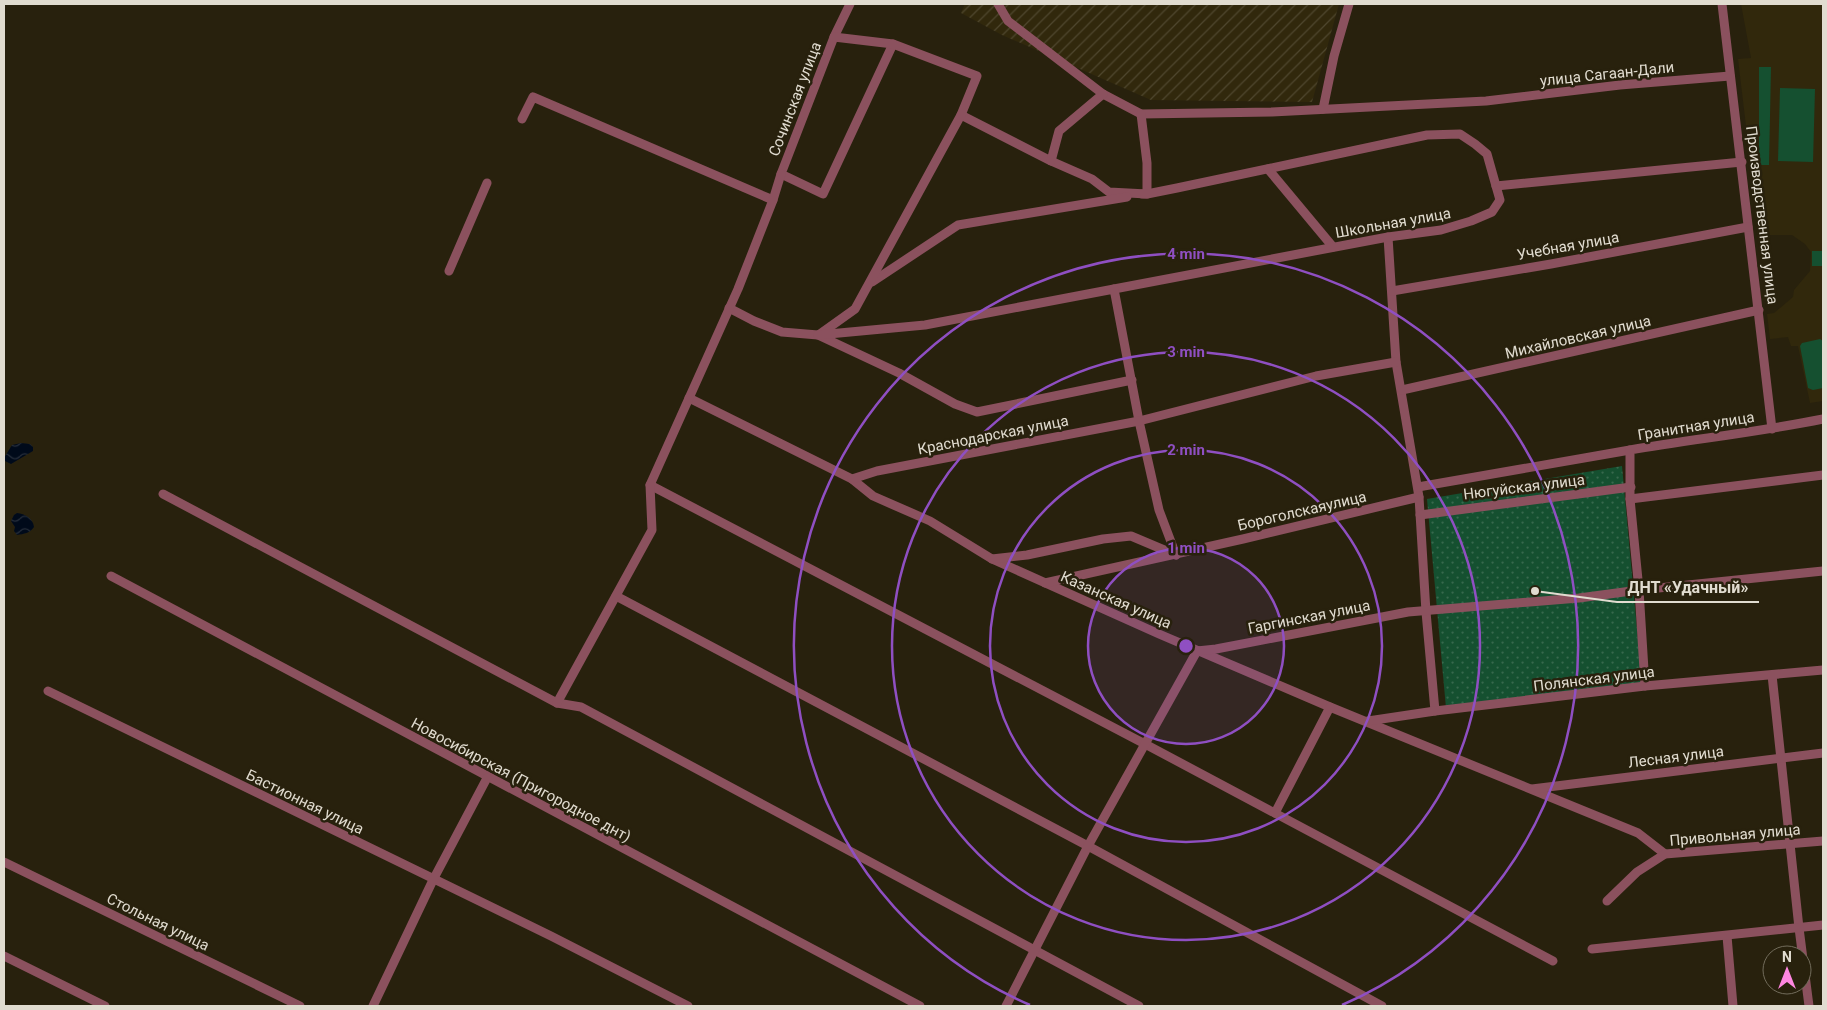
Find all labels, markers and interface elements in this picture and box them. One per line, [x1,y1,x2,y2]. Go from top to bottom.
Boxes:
street label: Сочинская улица [765,39,825,159]
street label: улица Сагаан-Дали [1539,58,1675,90]
street label: Производственная улица [1742,125,1782,305]
street label: Школьная улица [1334,204,1452,242]
street label: Учебная улица [1515,228,1621,264]
text: 4 min [1167,245,1205,263]
street label: Михайловская улица [1503,311,1653,363]
text: 3 min [1167,343,1205,361]
street label: Гранитная улица [1636,408,1756,444]
street label: Краснодарская улица [916,412,1070,458]
text: 2 min [1167,441,1205,459]
street label: Нюгуйская улица [1462,471,1586,503]
street label: Бороголскаяулица [1236,487,1368,535]
text: 1 min [1167,539,1205,557]
street label: Казанская улица [1058,567,1174,633]
callout: ДНТ «Удачный» [1617,571,1759,602]
text: ДНТ «Удачный» [1628,578,1748,597]
street label: Гаргинская улица [1246,596,1372,638]
centre of rings [1177,637,1195,655]
street label: Полянская улица [1532,663,1656,695]
street label: Новосибирская (Пригородное днт) [408,714,634,846]
street label: Лесная улица [1627,742,1725,772]
street label: Бастионная улица [243,766,367,838]
street label: Привольная улица [1669,820,1801,850]
street label: Стольная улица [104,889,212,955]
north arrow [1762,945,1812,995]
text: N [1782,949,1792,965]

